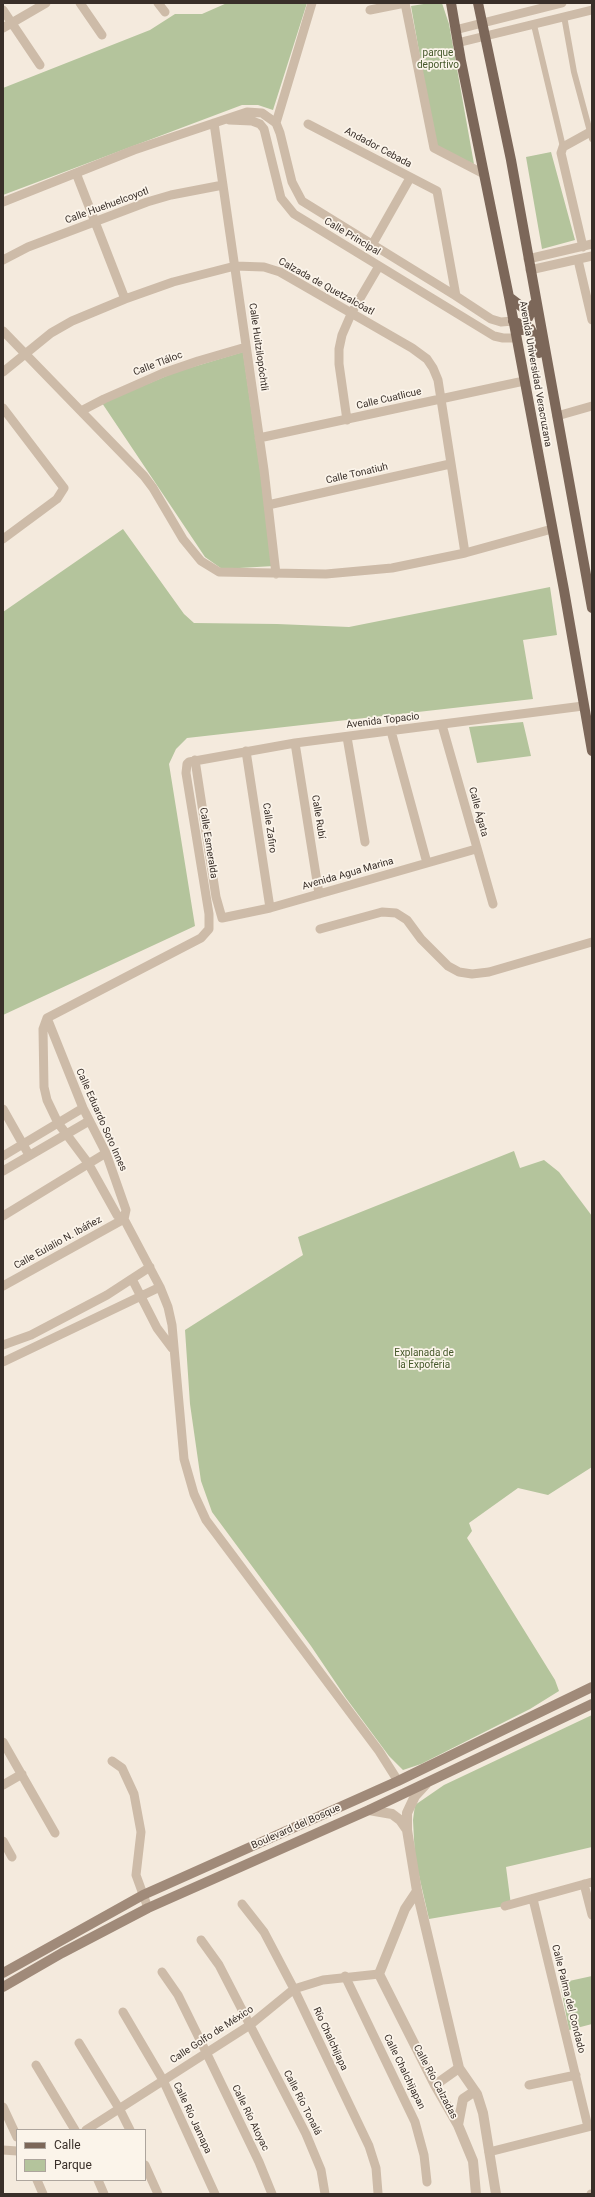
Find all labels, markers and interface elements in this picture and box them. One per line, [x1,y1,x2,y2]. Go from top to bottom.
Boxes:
park label: parque deportivo [417,47,459,70]
street label: Andador Cebada [342,125,414,171]
street label: Calle Huehuelcoyotl [63,185,151,227]
street label: Calle Principal [322,216,382,258]
street label: Calzada de Quetzalcóatl [276,256,376,318]
street label: Avenida Universidad Veracruzana [516,300,554,448]
street label: Calle Huitzilopóchtli [246,302,270,392]
street label: Calle Tláloc [132,349,184,379]
street label: Calle Cuatlicue [355,386,423,412]
street label: Calle Tonatiuh [325,461,389,487]
street label: Avenida Topacio [346,711,420,731]
street label: Calle Ágata [466,786,490,838]
street label: Calle Rubí [309,794,327,840]
street label: Calle Zafiro [260,802,278,854]
street label: Calle Esmeralda [196,807,220,879]
street label: Avenida Agua Marina [301,855,395,893]
street label: Calle Eduardo Soto Innes [73,1067,129,1173]
street label: Calle Eulalio N. Ibáñez [12,1214,104,1272]
park label: Explanada de la Expoferia [394,1347,454,1370]
street label: Boulevard del Bosque [250,1802,342,1852]
street label: Calle Palma del Condado [549,1943,587,2055]
street label: Calle Golfo de México [168,2004,256,2066]
street label: Río Chalchijapa [310,2005,350,2073]
street label: Calle Chalchijapan [381,2032,427,2112]
street label: Calle Río Calzadas [410,2043,460,2121]
street label: Calle Río Tonalá [280,2068,324,2138]
street label: Calle Río Jamapa [170,2080,214,2156]
street label: Calle Río Atoyac [229,2083,271,2153]
legend [16,2129,146,2181]
text: Calle [54,2138,81,2152]
text: Parque [54,2158,92,2172]

